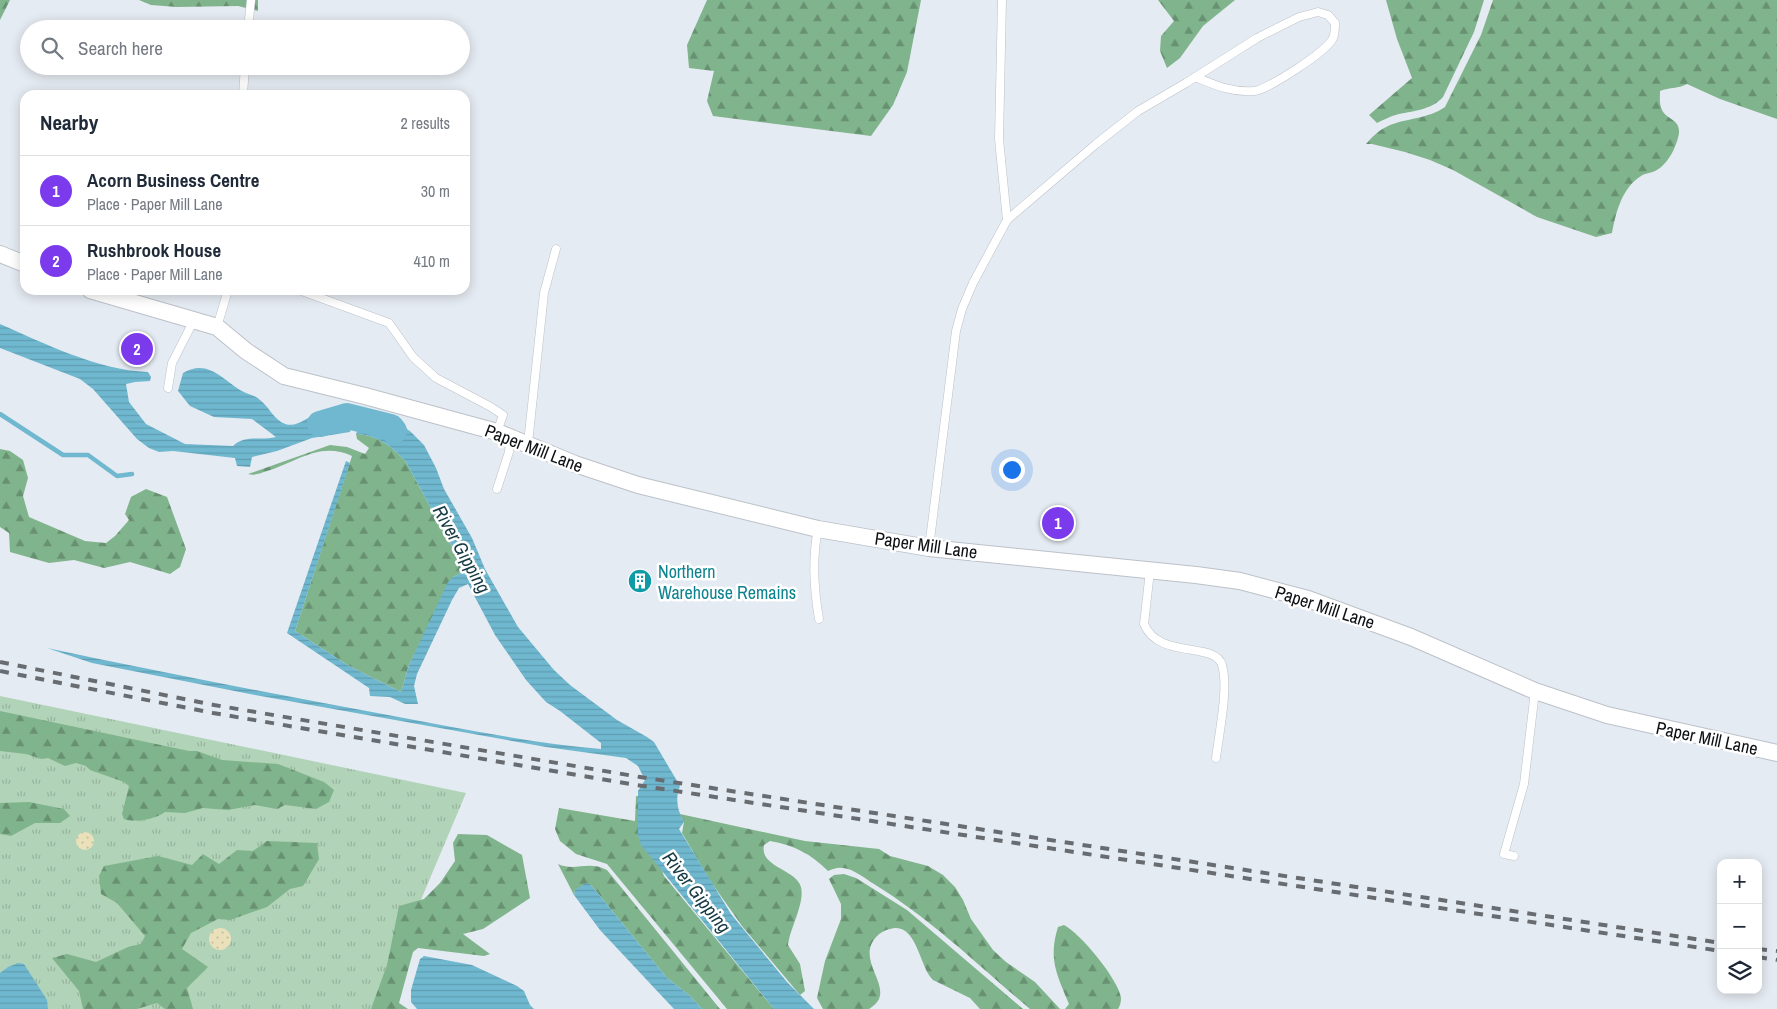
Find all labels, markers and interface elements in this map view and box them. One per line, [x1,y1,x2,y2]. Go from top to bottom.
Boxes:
search box [20,20,470,75]
icon: search [38,34,66,62]
text: Search here [78,35,163,61]
text: Nearby [40,108,98,137]
text: 2 results [400,112,450,134]
text: Acorn Business Centre [87,167,259,193]
text: 1 [52,180,60,202]
text: 30 m [421,180,450,202]
text: Place · Paper Mill Lane [87,193,223,215]
text: Rushbrook House [87,237,221,263]
text: 2 [52,250,60,272]
text: 410 m [414,250,450,272]
text: Place · Paper Mill Lane [87,263,223,285]
pin: 2 [121,330,153,368]
street label: Paper Mill Lane [481,418,587,478]
your location [999,457,1025,483]
water label: River Gipping [427,500,497,598]
pin: 1 [1042,504,1074,542]
street label: Paper Mill Lane [873,525,979,565]
place label: Northern Warehouse Remains [658,559,796,605]
building icon: Northern Warehouse Remains [627,568,653,594]
street label: Paper Mill Lane [1272,579,1378,635]
street label: Paper Mill Lane [1654,715,1760,761]
water label: River Gipping [657,846,737,938]
map controls [1717,859,1762,994]
button: + [1717,859,1762,904]
button: − [1717,904,1762,949]
button: layers [1717,949,1762,994]

